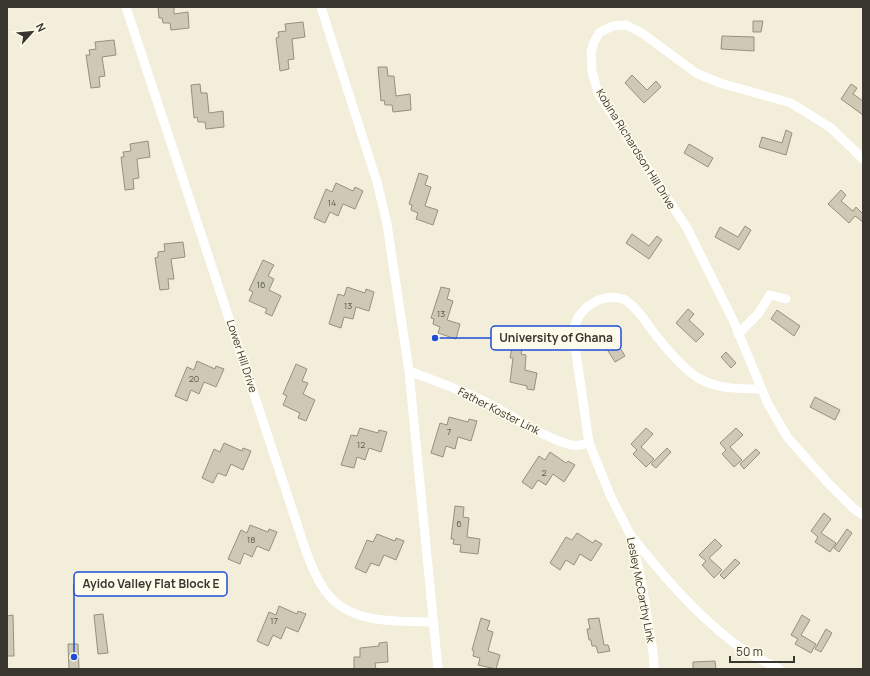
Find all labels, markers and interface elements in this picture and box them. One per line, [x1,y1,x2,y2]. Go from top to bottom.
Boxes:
north arrow [12,12,52,52]
text: N [33,20,50,34]
street label: Kobina Richardson Hill Drive [593,86,680,212]
house number: 14 [328,196,336,209]
house number: 16 [256,278,266,291]
house number: 13 [344,299,352,312]
house number: 13 [437,307,445,320]
street label: Lower Hill Drive [224,317,262,395]
callout: University of Ghana [491,326,621,350]
text: University of Ghana [499,329,613,346]
house number: 20 [189,372,199,385]
street label: Father Koster Link [456,383,543,438]
house number: 7 [447,425,452,438]
house number: 12 [357,438,365,451]
house number: 2 [541,466,547,479]
house number: 6 [456,517,462,530]
house number: 18 [247,533,255,546]
street label: Lesley McCarthy Link [624,536,659,644]
callout: Ayido Valley Flat Block E [74,572,227,596]
text: Ayido Valley Flat Block E [82,575,220,592]
house number: 17 [270,614,278,627]
scale bar [730,638,794,664]
text: 50 m [736,643,763,660]

